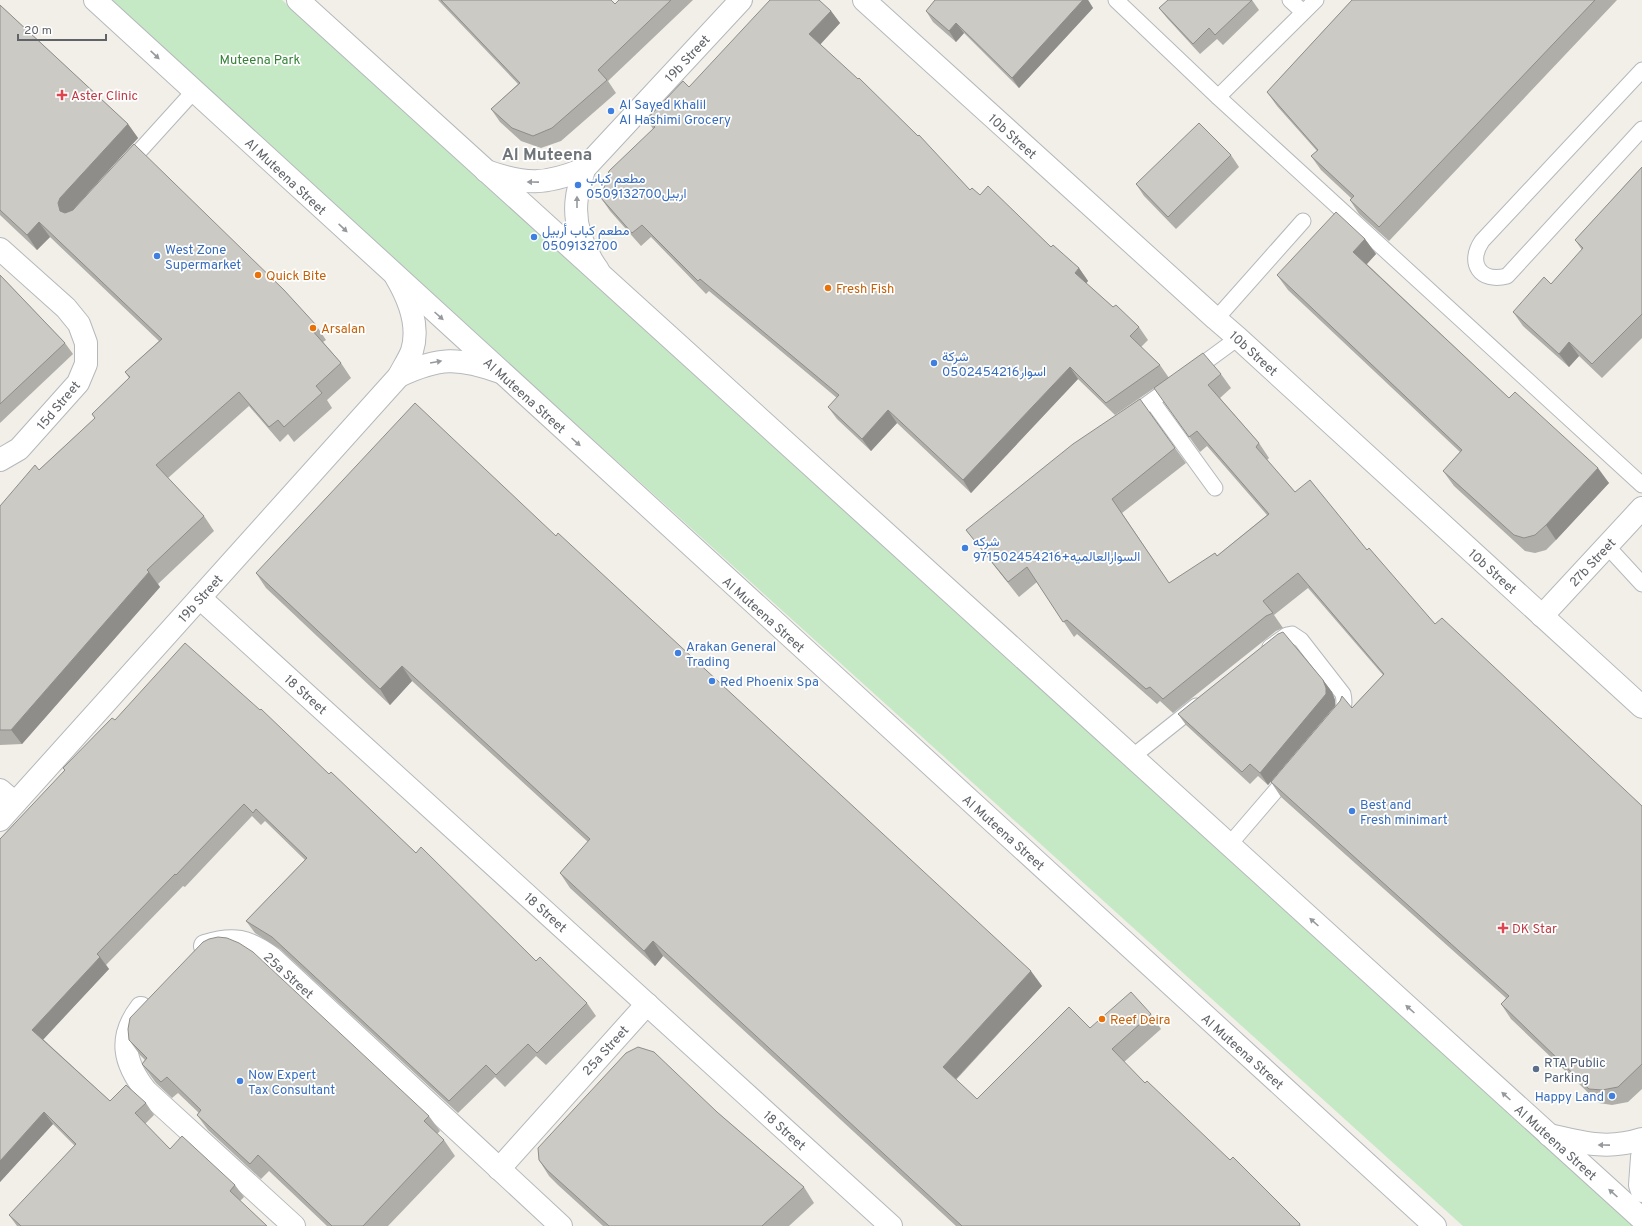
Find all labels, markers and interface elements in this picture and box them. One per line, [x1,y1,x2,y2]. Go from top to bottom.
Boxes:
scale bar [18,16,106,42]
text: 20 m [24,23,52,39]
street label: 19b Street [663,32,714,86]
one-way arrow [150,50,160,60]
park label: Muteena Park [219,53,301,69]
marker: Aster Clinic [56,89,68,101]
place label: Aster Clinic [71,89,138,105]
place label: Al Sayed Khalil Al Hashimi Grocery [619,98,731,129]
marker: Al Sayed Khalil Al Hashimi Grocery [606,106,616,116]
street label: 10b Street [984,112,1039,163]
street label: Al Muteena Street [241,136,329,219]
district label: Al Muteena [502,145,592,167]
place label: مطعم كباب اربيل0509132700 [586,172,687,203]
one-way arrow [527,178,539,185]
marker: مطعم كباب اربيل0509132700 [573,180,583,190]
one-way arrow [574,195,580,208]
place label: مطعم كباب أربيل 0509132700 [542,223,629,255]
one-way arrow [338,224,348,233]
marker: مطعم كباب أربيل 0509132700 [529,232,539,242]
place label: West Zone Supermarket [165,243,241,274]
marker: West Zone Supermarket [152,251,162,261]
place label: Quick Bite [266,269,326,285]
marker: Quick Bite [253,270,263,280]
place label: Fresh Fish [836,282,894,298]
marker: Fresh Fish [823,283,833,293]
one-way arrow [434,311,444,321]
place label: Arsalan [321,322,365,338]
marker: Arsalan [308,323,318,333]
street label: 10b Street [1225,329,1280,380]
place label: شركة اسوار0502454216 [942,350,1046,381]
street label: Al Muteena Street [479,355,568,438]
marker: شركة اسوار0502454216 [929,358,939,368]
one-way arrow [430,359,442,365]
street label: 15d Street [34,378,85,434]
one-way arrow [571,437,582,446]
place label: شركه السوارالعالميه+971502454216 [973,535,1140,566]
street label: 27b Street [1567,536,1620,591]
marker: شركه السوارالعالميه+971502454216 [960,543,970,553]
street label: 10b Street [1464,547,1519,598]
street label: 19b Street [176,572,227,627]
street label: Al Muteena Street [718,574,807,657]
place label: Arakan General Trading [686,640,776,671]
marker: Arakan General Trading [673,648,683,658]
street label: 18 Street [280,672,329,719]
place label: Red Phoenix Spa [720,675,819,691]
marker: Red Phoenix Spa [707,676,717,686]
street label: Al Muteena Street [958,792,1047,875]
place label: Best and Fresh minimart [1360,798,1448,829]
marker: Best and Fresh minimart [1347,806,1357,816]
street label: 18 Street [520,890,569,937]
one-way arrow [1309,917,1319,926]
marker: DK Star [1497,922,1509,934]
place label: DK Star [1512,922,1557,938]
street label: 25a Street [259,950,316,1003]
one-way arrow [1405,1004,1415,1014]
street label: Al Muteena Street [1197,1011,1286,1094]
place label: Reef Deira [1110,1013,1170,1029]
marker: Reef Deira [1097,1014,1107,1024]
street label: 25a Street [580,1023,633,1080]
place label: RTA Public Parking [1544,1056,1606,1087]
marker: RTA Public Parking [1531,1064,1541,1074]
place label: Now Expert Tax Consultant [248,1068,335,1099]
marker: Now Expert Tax Consultant [235,1076,245,1086]
place label: Happy Land [1535,1090,1604,1106]
marker: Happy Land [1607,1091,1617,1101]
one-way arrow [1501,1092,1511,1101]
street label: Al Muteena Street [1510,1102,1599,1185]
street label: 18 Street [759,1108,808,1155]
one-way arrow [1597,1142,1610,1148]
one-way arrow [1608,1188,1618,1198]

